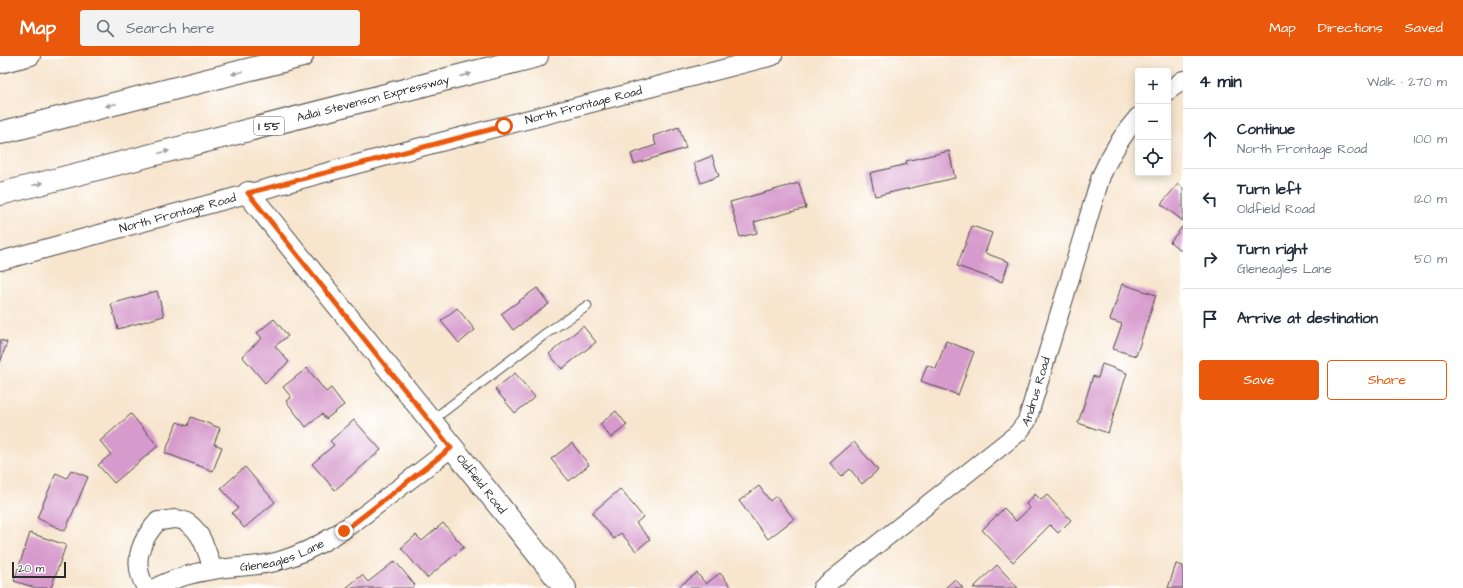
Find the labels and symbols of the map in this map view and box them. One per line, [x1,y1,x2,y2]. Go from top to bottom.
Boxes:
one-way arrow [231,70,243,76]
street label: Adlai Stevenson Expressway [295,71,452,126]
one-way arrow [460,71,472,77]
street label: North Frontage Road [523,82,644,129]
one-way arrow [105,102,117,108]
road number: I 55 [254,117,284,135]
route start [495,117,513,135]
one-way arrow [158,149,170,155]
one-way arrow [32,181,44,187]
street label: North Frontage Road [117,189,238,237]
street label: Andrus Road [1018,355,1055,430]
street label: Oldfield Road [452,451,510,518]
route end [335,522,353,540]
street label: Gleneagles Lane [239,535,328,576]
scale bar [12,560,66,579]

